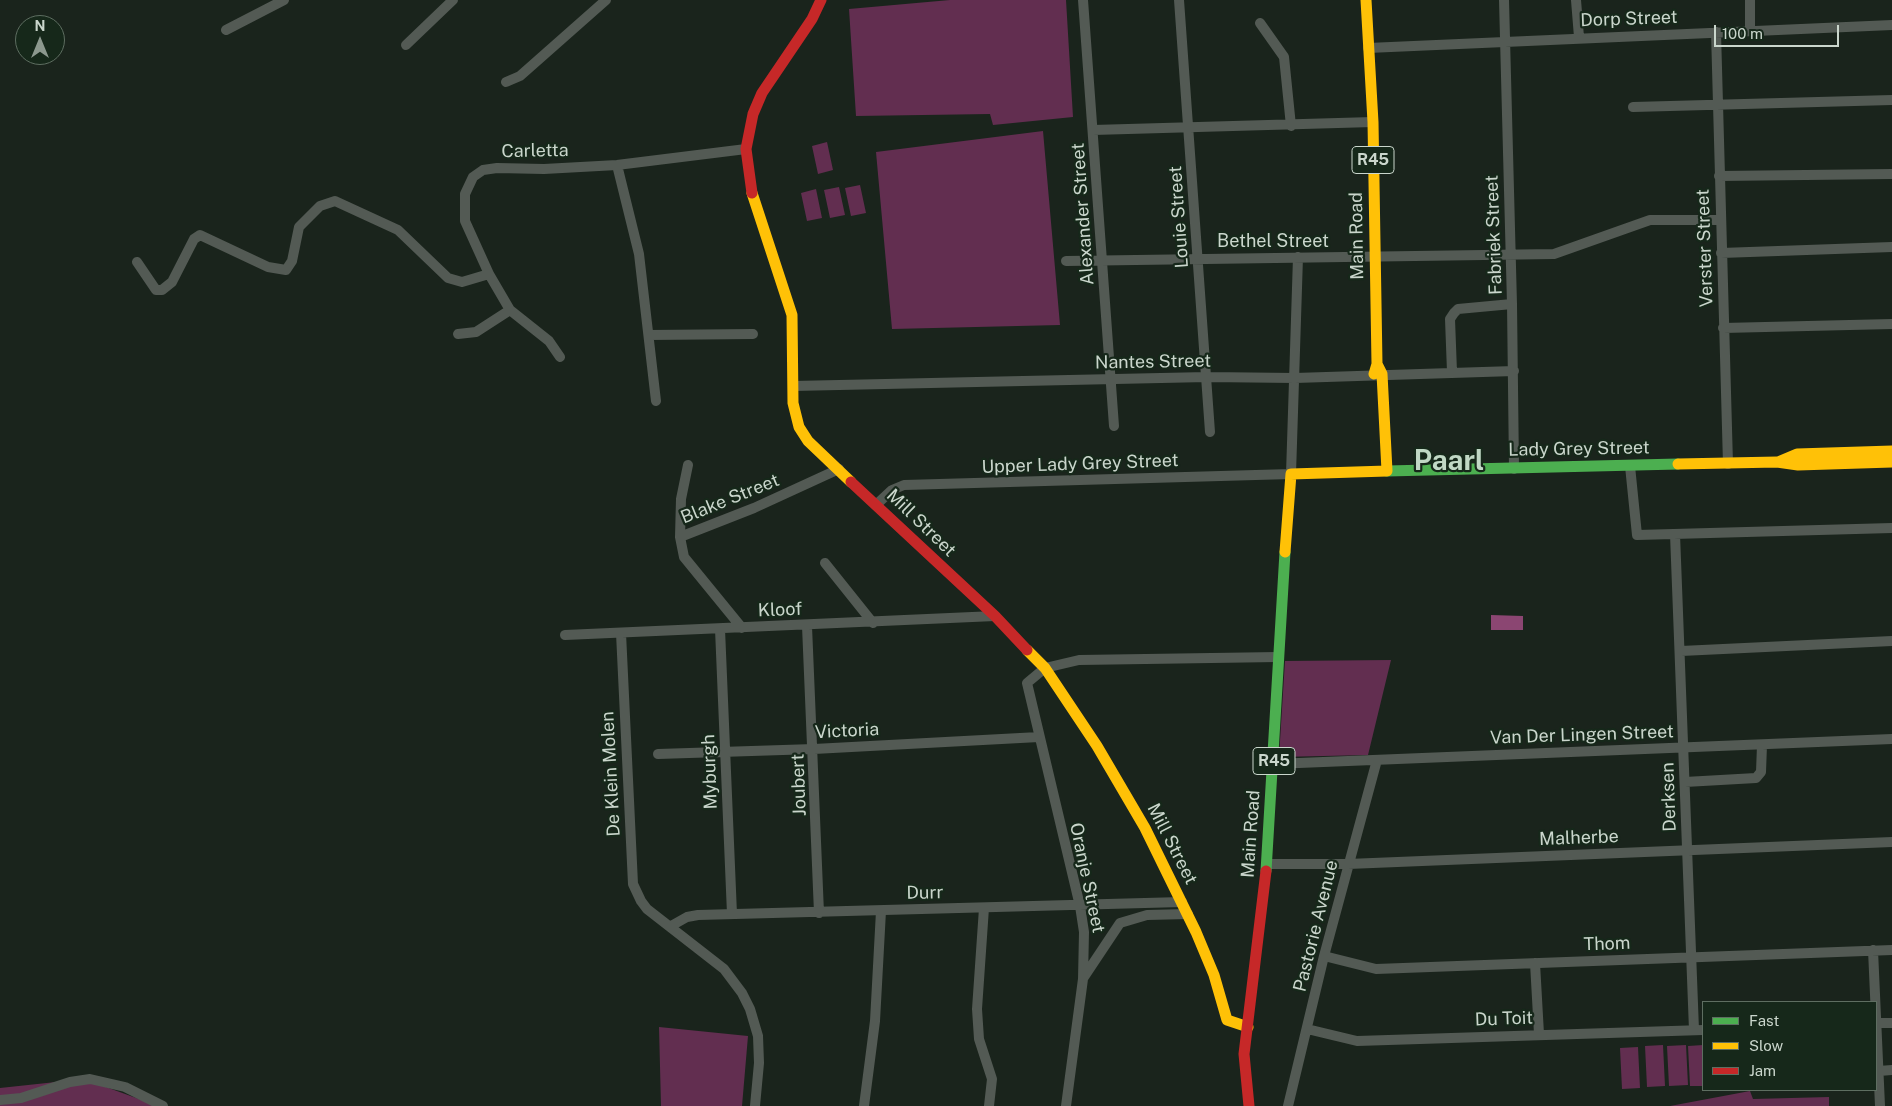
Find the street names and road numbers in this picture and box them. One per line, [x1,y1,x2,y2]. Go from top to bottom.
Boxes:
street label: Dorp Street [1580,7,1678,31]
street label: Carletta [501,140,569,162]
street label: Alexander Street [1067,142,1099,286]
road number: R45 [1352,146,1394,174]
street label: Louie Street [1165,165,1193,269]
street label: Fabriek Street [1481,175,1507,295]
street label: Verster Street [1692,189,1718,307]
street label: Main Road [1345,192,1369,280]
street label: Bethel Street [1217,230,1329,252]
street label: Nantes Street [1095,350,1211,374]
street label: Lady Grey Street [1508,437,1650,461]
street label: Upper Lady Grey Street [981,450,1179,478]
street label: Blake Street [678,469,782,529]
street label: Mill Street [882,485,960,561]
street label: Kloof [757,598,803,622]
street label: De Klein Molen [597,711,625,837]
street label: Victoria [814,719,880,743]
street label: Van Der Lingen Street [1490,721,1674,749]
street label: Myburgh [698,734,722,810]
road number: R45 [1253,748,1295,774]
street label: Joubert [787,753,811,817]
street label: Derksen [1657,762,1681,832]
street label: Main Road [1237,789,1265,879]
street label: Mill Street [1142,800,1202,888]
street label: Oranje Street [1065,821,1109,935]
street label: Malherbe [1539,826,1619,850]
street label: Pastorie Avenue [1289,858,1343,994]
street label: Durr [906,882,944,904]
street label: Thom [1583,932,1631,956]
street label: Du Toit [1474,1007,1534,1031]

